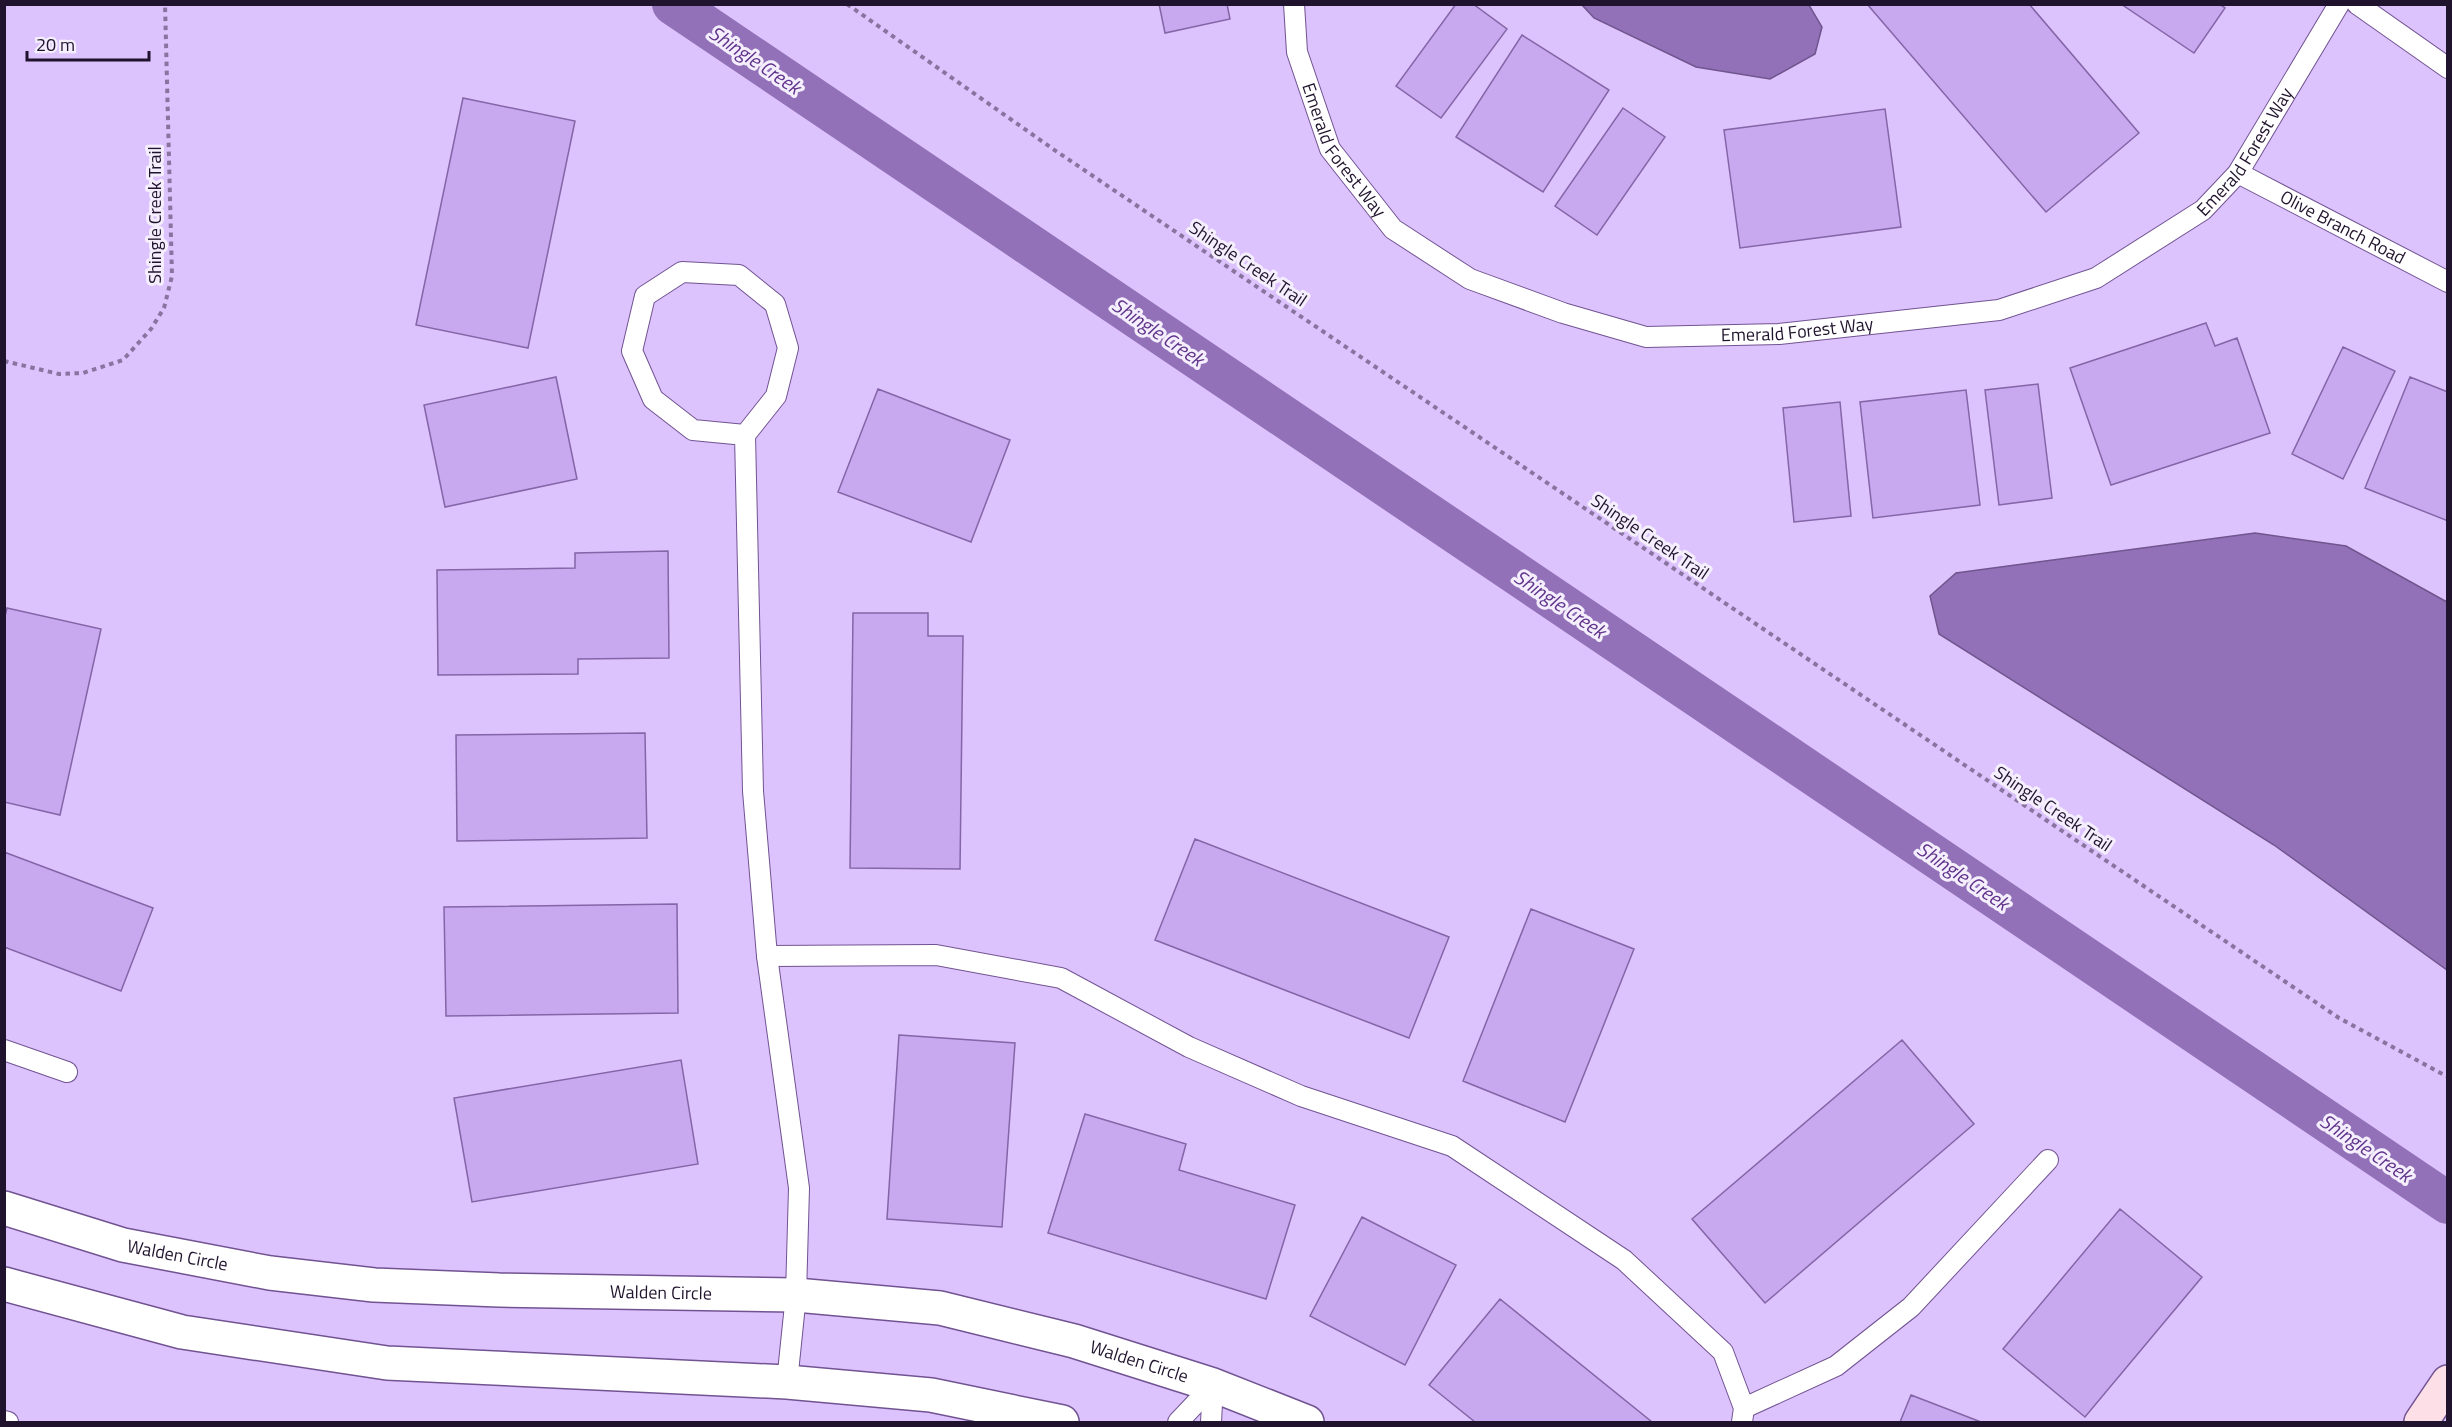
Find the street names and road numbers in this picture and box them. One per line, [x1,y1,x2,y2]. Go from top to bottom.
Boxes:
street label: Emerald Forest Way [1295,79,1393,223]
street label: Emerald Forest Way [2190,82,2299,222]
street label: Shingle Creek Trail [141,146,168,284]
street label: Olive Branch Road [2275,183,2410,271]
street label: Shingle Creek Trail [1184,214,1313,313]
street label: Emerald Forest Way [1721,310,1875,348]
street label: Shingle Creek Trail [1586,487,1715,586]
street label: Shingle Creek Trail [1989,759,2118,858]
street label: Walden Circle [125,1232,230,1278]
street label: Walden Circle [610,1278,712,1307]
street label: Walden Circle [1087,1333,1192,1389]

